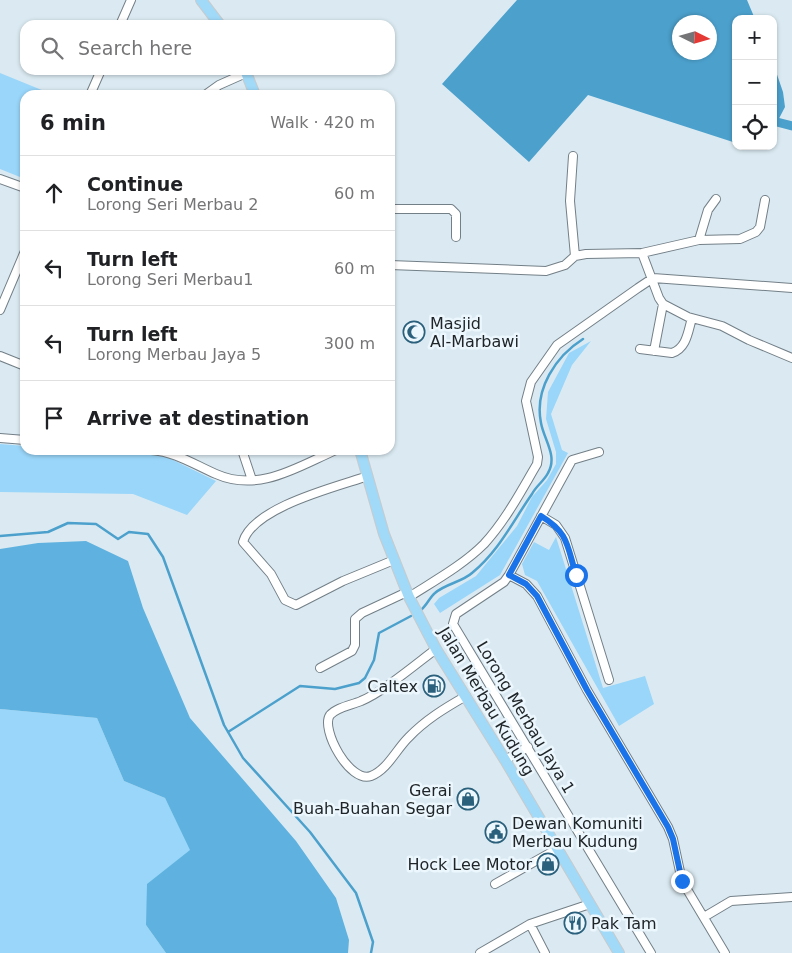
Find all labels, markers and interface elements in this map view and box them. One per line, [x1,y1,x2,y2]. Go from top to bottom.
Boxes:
north arrow [672,15,717,60]
map controls [732,15,777,150]
button: + [732,15,777,60]
search box [20,20,395,75]
icon: search [38,34,66,62]
text: Search here [78,37,192,59]
button: − [732,60,777,105]
button: locate [732,105,777,150]
text: 6 min [40,111,106,135]
text: Walk · 420 m [270,113,375,132]
text: Continue [87,173,183,195]
icon: ahead [40,179,68,207]
text: 60 m [334,184,375,203]
text: Lorong Seri Merbau 2 [87,195,259,214]
text: Turn left [87,248,178,270]
icon: left [40,254,68,282]
text: 60 m [334,259,375,278]
text: Lorong Seri Merbau1 [87,270,253,289]
place label: Masjid Al-Marbawi [430,314,519,351]
mosque icon: Masjid Al-Marbawi [402,320,426,344]
text: Turn left [87,323,178,345]
icon: left [40,329,68,357]
text: 300 m [324,334,375,353]
text: Lorong Merbau Jaya 5 [87,345,261,364]
icon: arrive [40,404,68,432]
text: Arrive at destination [87,407,309,429]
route start [565,564,588,587]
street label: Jalan Merbau Kudung [434,623,538,779]
street label: Lorong Merbau Jaya 1 [473,638,579,797]
fuel station icon: Caltex [422,674,446,698]
place label: Caltex [367,677,418,696]
place label: Gerai Buah-Buahan Segar [293,781,452,818]
shop icon: Gerai Buah-Buahan Segar [456,787,480,811]
place label: Dewan Komuniti Merbau Kudung [512,814,643,851]
public building icon: Dewan Komuniti Merbau Kudung [484,820,508,844]
shop icon: Hock Lee Motor [536,852,560,876]
place label: Hock Lee Motor [407,855,532,874]
route end [671,870,694,893]
restaurant icon: Pak Tam [563,911,587,935]
place label: Pak Tam [591,914,657,933]

